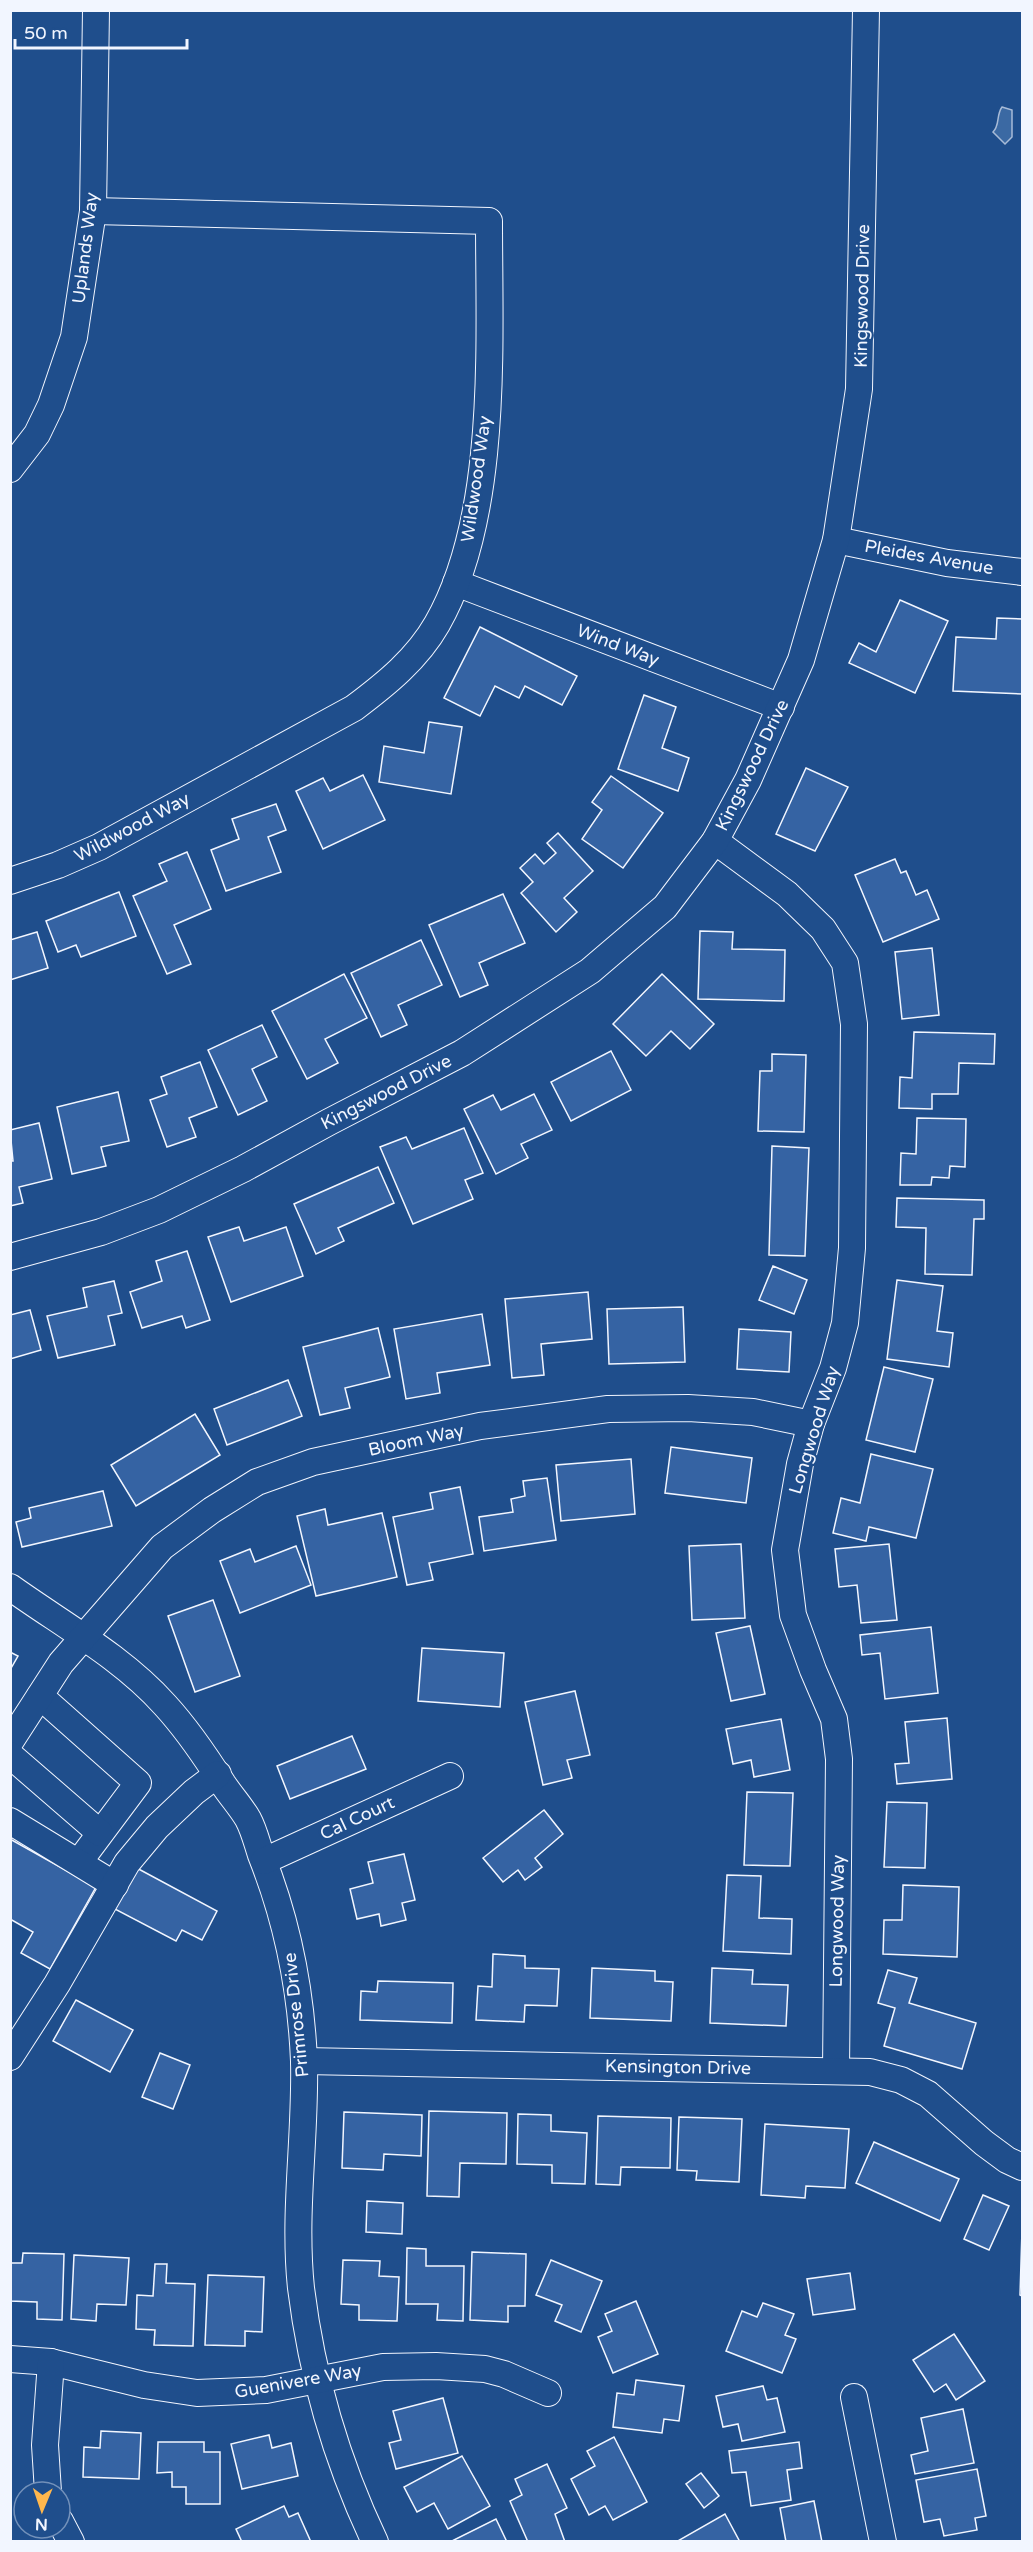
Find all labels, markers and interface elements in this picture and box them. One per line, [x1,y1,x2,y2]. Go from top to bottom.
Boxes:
scale bar [15,12,188,50]
text: 50 m [24,22,68,44]
street label: Uplands Way [67,191,103,305]
street label: Kingswood Drive [850,224,874,368]
street label: Wildwood Way [456,414,496,544]
street label: Pleides Avenue [863,535,995,579]
street label: Wind Way [574,619,663,671]
street label: Kingswood Drive [711,696,793,834]
street label: Wildwood Way [71,787,194,867]
street label: Kingswood Drive [317,1050,455,1134]
street label: Longwood Way [784,1363,844,1497]
street label: Bloom Way [366,1419,466,1461]
street label: Cal Court [316,1791,398,1845]
street label: Longwood Way [825,1854,849,1988]
street label: Primrose Drive [279,1952,313,2078]
street label: Kensington Drive [605,2055,751,2079]
street label: Guenivere Way [233,2359,363,2403]
north arrow [12,2480,72,2540]
text: N [35,2514,48,2534]

